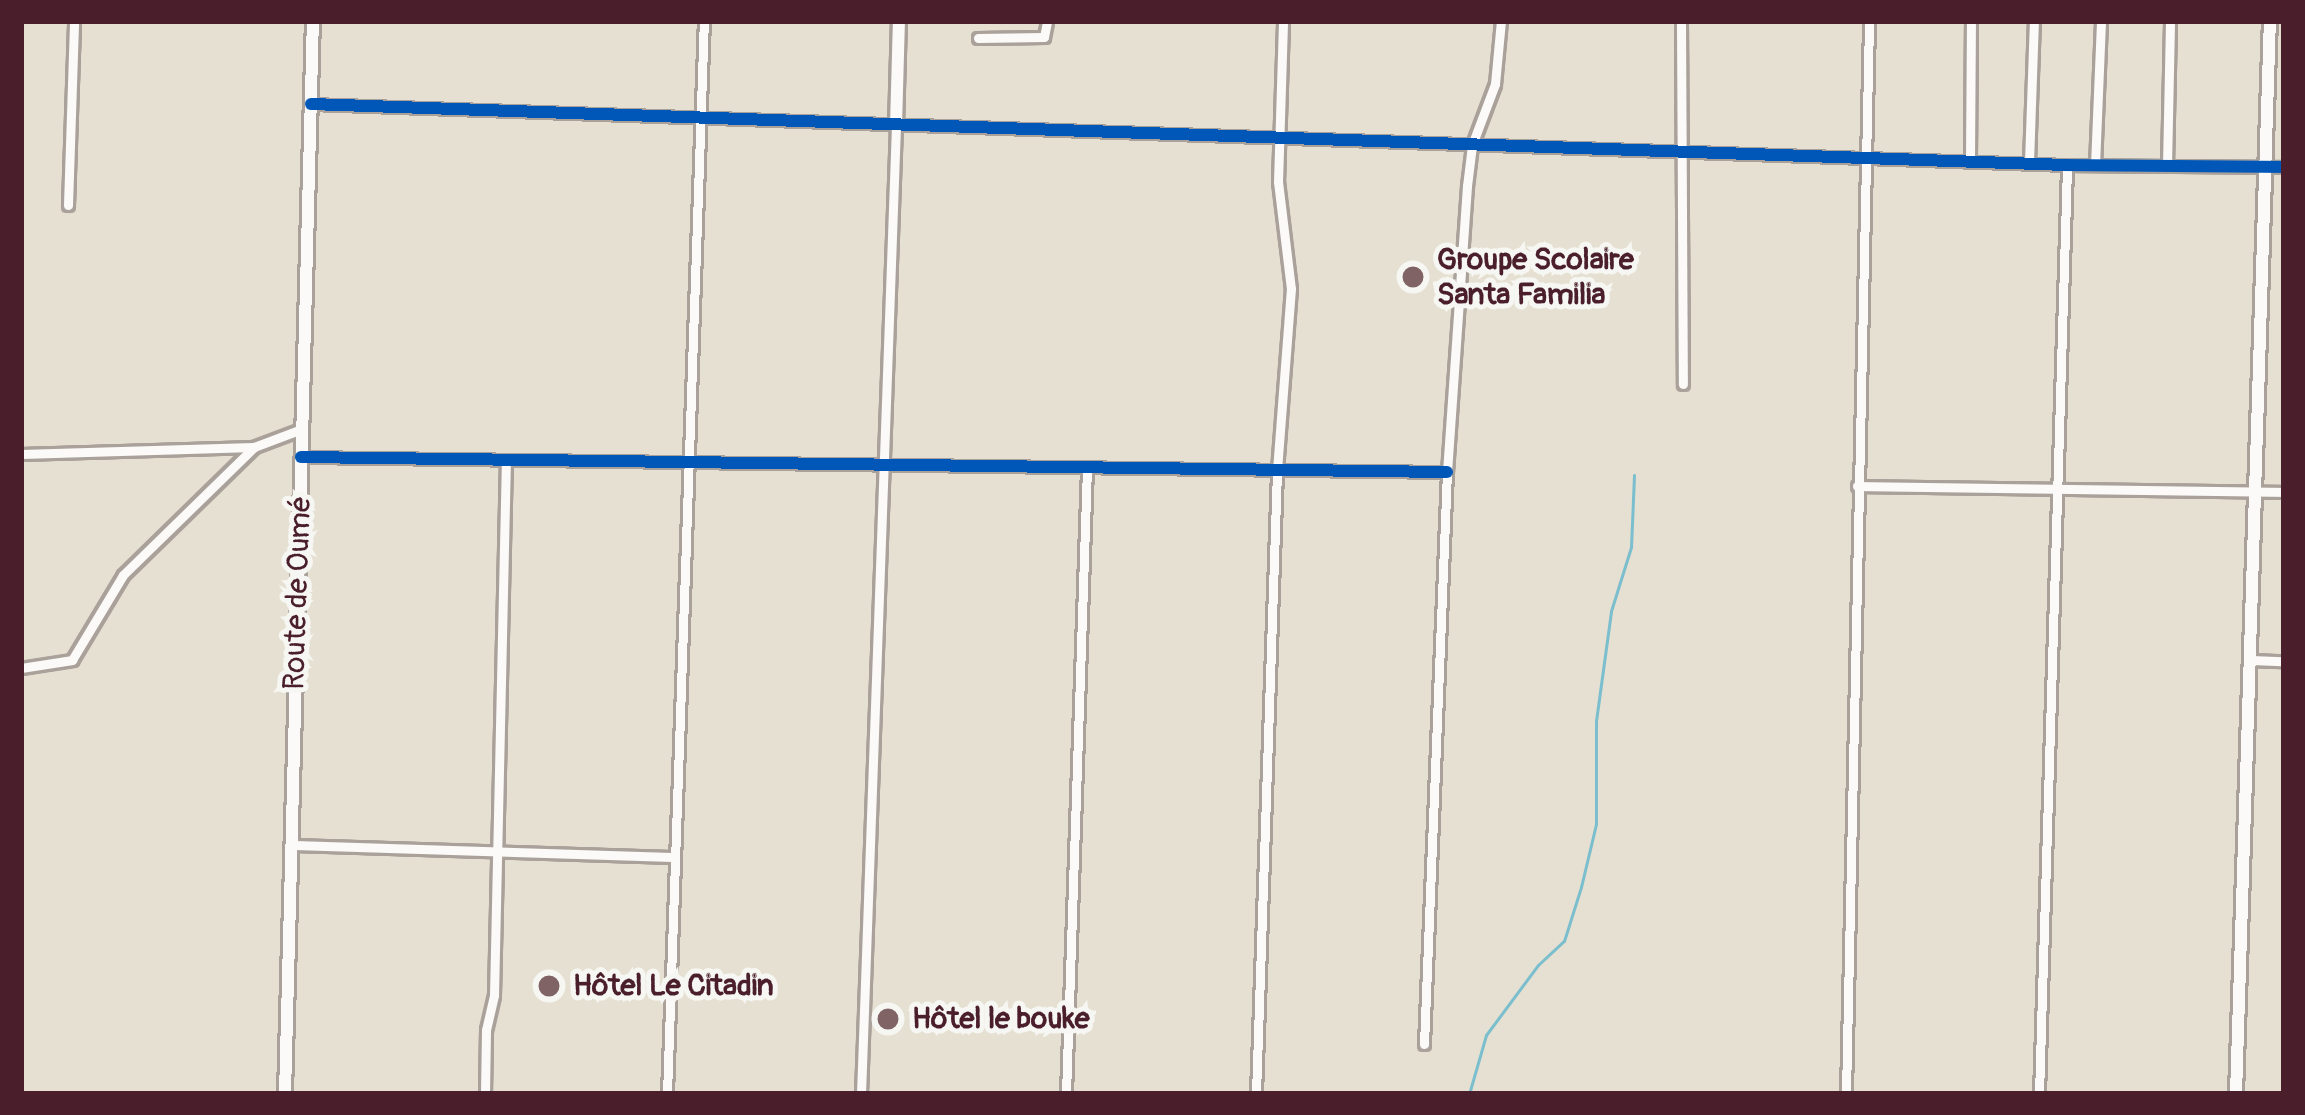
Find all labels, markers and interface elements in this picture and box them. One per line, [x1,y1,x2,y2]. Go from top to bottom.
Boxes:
place label: Groupe Scolaire Santa Familia [1437,242,1634,312]
marker: Groupe Scolaire Santa Familia [1400,264,1426,290]
street label: Route de Oumé [277,495,319,691]
place label: Hôtel Le Citadin [573,968,774,1004]
marker: Hôtel Le Citadin [536,973,562,999]
place label: Hôtel le bouke [912,1001,1090,1037]
marker: Hôtel le bouke [875,1006,901,1032]

